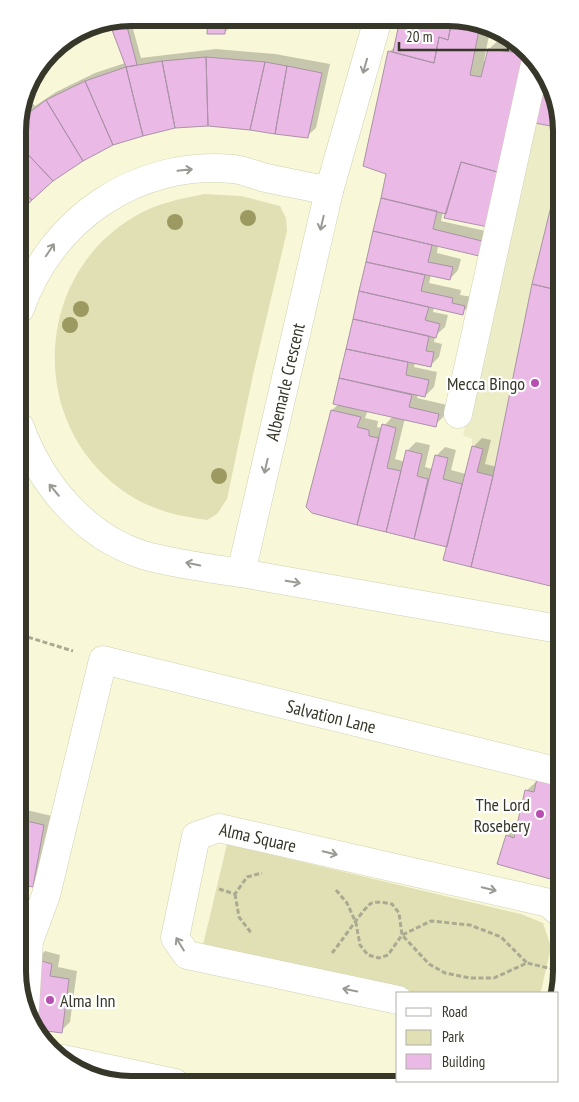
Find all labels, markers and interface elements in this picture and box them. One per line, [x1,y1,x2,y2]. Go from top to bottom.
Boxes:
scale bar [399,20,508,52]
text: 20 m [406,27,432,46]
one-way arrow [359,58,369,74]
one-way arrow [177,165,193,175]
one-way arrow [317,214,326,230]
one-way arrow [45,244,55,258]
street label: Albemarle Crescent [260,321,310,443]
place label: Mecca Bingo [447,372,525,395]
marker: Mecca Bingo [529,377,541,389]
one-way arrow [260,458,270,474]
one-way arrow [48,484,59,497]
one-way arrow [185,559,201,569]
one-way arrow [285,578,301,588]
street label: Salvation Lane [284,694,378,738]
place label: The Lord Rosebery [474,793,530,837]
marker: The Lord Rosebery [534,808,546,820]
street label: Alma Square [217,817,299,857]
one-way arrow [322,849,338,858]
one-way arrow [480,885,496,894]
one-way arrow [175,937,185,952]
one-way arrow [343,984,359,994]
place label: Alma Inn [60,989,115,1012]
legend [396,992,559,1082]
marker: Alma Inn [44,994,56,1006]
text: Road [442,1002,468,1021]
text: Park [442,1027,464,1046]
text: Building [442,1052,485,1071]

